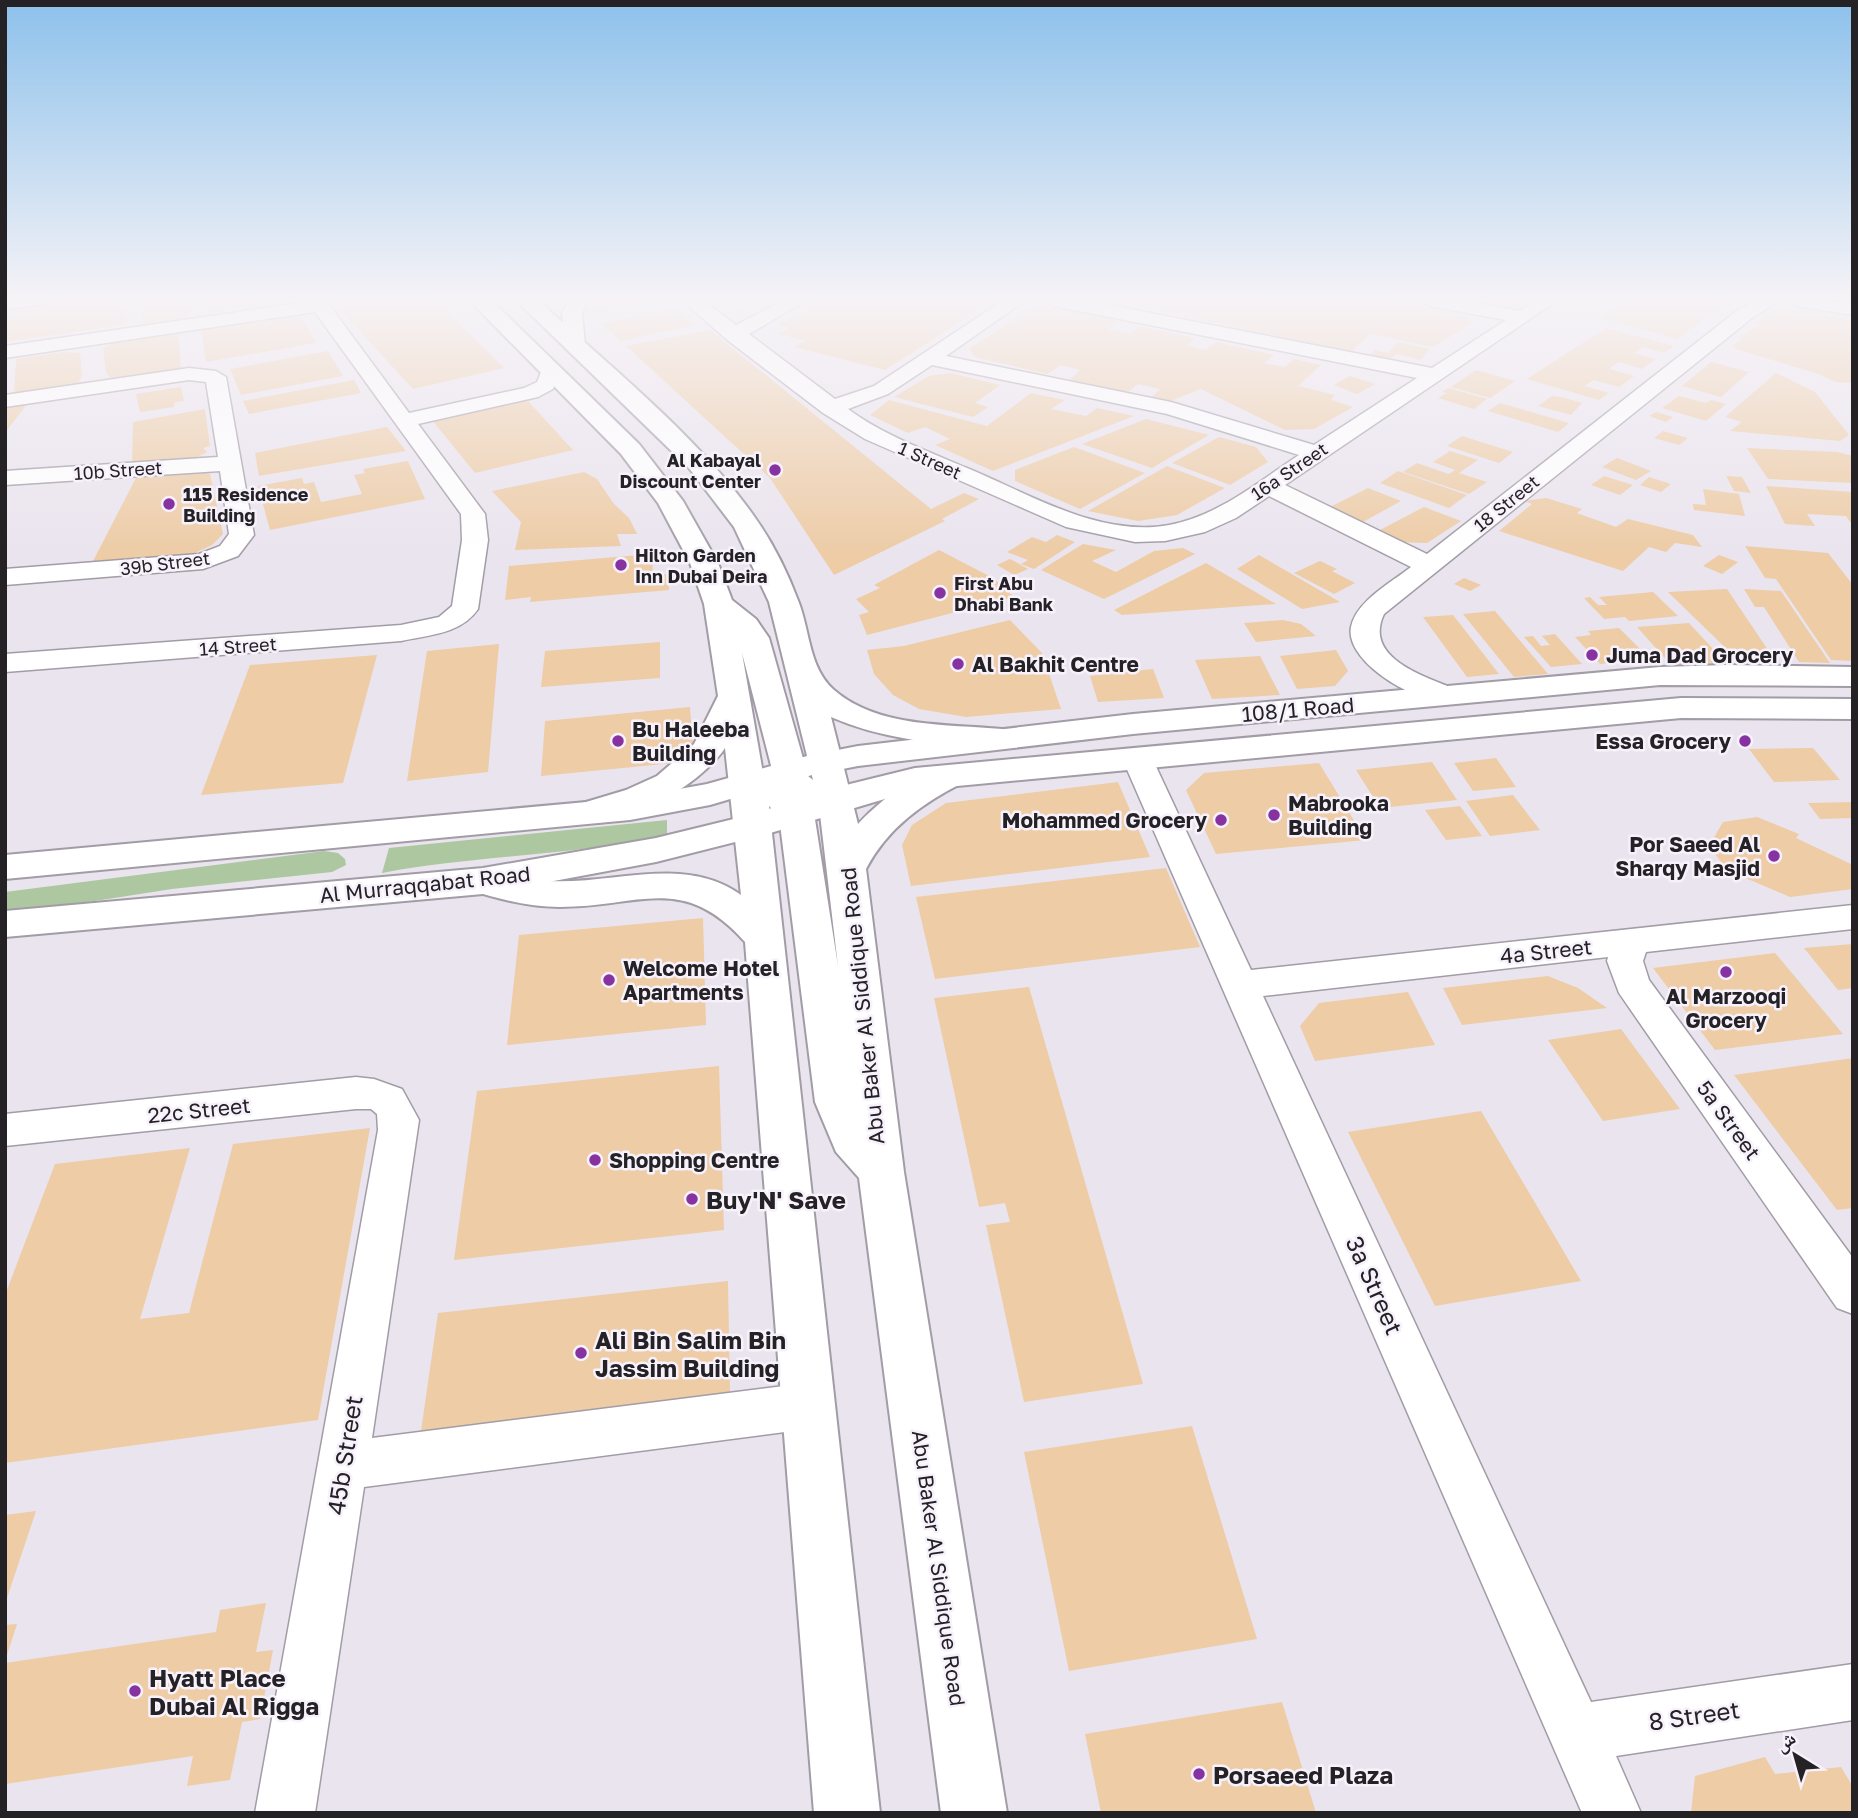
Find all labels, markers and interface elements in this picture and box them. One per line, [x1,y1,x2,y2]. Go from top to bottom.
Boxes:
street label: 1 Street [895,436,965,484]
street label: 16a Street [1247,437,1331,505]
place label: Al Kabayal Discount Center [620,449,761,492]
street label: 10b Street [73,456,163,484]
marker: Al Kabayal Discount Center [767,462,783,478]
street label: 18 Street [1469,470,1543,536]
place label: 115 Residence Building [183,483,309,526]
marker: 115 Residence Building [161,496,177,512]
place label: Hilton Garden Inn Dubai Deira [635,544,768,587]
street label: 39b Street [119,547,211,579]
marker: Hilton Garden Inn Dubai Deira [613,557,629,573]
place label: First Abu Dhabi Bank [954,572,1054,615]
marker: First Abu Dhabi Bank [932,585,948,601]
street label: 14 Street [199,632,277,660]
place label: Juma Dad Grocery [1606,642,1794,668]
marker: Juma Dad Grocery [1584,647,1600,663]
place label: Al Bakhit Centre [972,651,1139,677]
marker: Al Bakhit Centre [950,656,966,672]
street label: 108/1 Road [1241,691,1355,727]
place label: Bu Haleeba Building [632,716,750,766]
place label: Essa Grocery [1595,728,1731,754]
marker: Bu Haleeba Building [610,733,626,749]
marker: Essa Grocery [1737,733,1753,749]
place label: Mabrooka Building [1288,790,1389,840]
place label: Mohammed Grocery [1002,807,1207,833]
marker: Mabrooka Building [1266,807,1282,823]
marker: Mohammed Grocery [1213,812,1229,828]
place label: Por Saeed Al Sharqy Masjid [1615,831,1760,881]
marker: Por Saeed Al Sharqy Masjid [1766,848,1782,864]
street label: Al Murraqqabat Road [318,860,532,908]
street label: Abu Baker Al Siddique Road [835,866,889,1146]
street label: 4a Street [1499,933,1593,969]
place label: Welcome Hotel Apartments [623,955,779,1005]
marker: Al Marzooqi Grocery [1718,964,1734,980]
marker: Welcome Hotel Apartments [601,972,617,988]
place label: Al Marzooqi Grocery [1666,983,1786,1033]
street label: 5a Street [1692,1075,1766,1165]
street label: 22c Street [146,1092,252,1128]
place label: Shopping Centre [609,1147,780,1173]
marker: Shopping Centre [587,1152,603,1168]
place label: Buy'N' Save [706,1185,846,1214]
marker: Buy'N' Save [684,1191,700,1207]
street label: 3a Street [1340,1231,1410,1339]
place label: Ali Bin Salim Bin Jassim Building [595,1325,786,1382]
marker: Ali Bin Salim Bin Jassim Building [573,1345,589,1361]
street label: 45b Street [320,1393,368,1517]
street label: Abu Baker Al Siddique Road [907,1428,971,1708]
place label: Hyatt Place Dubai Al Rigga [149,1663,319,1720]
marker: Hyatt Place Dubai Al Rigga [127,1683,143,1699]
street label: 8 Street [1647,1694,1741,1736]
north arrow [1760,1720,1830,1790]
text: ش [1769,1726,1800,1757]
place label: Porsaeed Plaza [1213,1760,1393,1789]
marker: Porsaeed Plaza [1191,1766,1207,1782]

